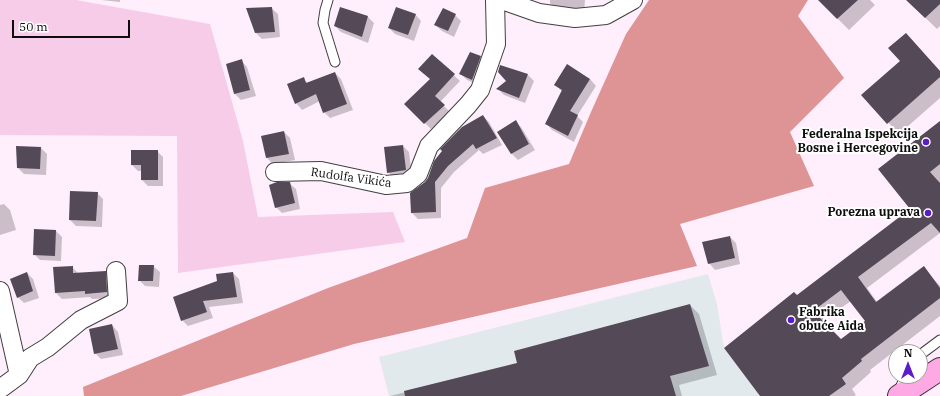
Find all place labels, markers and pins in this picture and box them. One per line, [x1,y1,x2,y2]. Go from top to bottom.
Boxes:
place label: Federalna Ispekcija Bosne i Hercegovine [797,128,918,156]
marker: Federalna Ispekcija Bosne i Hercegovine [921,137,931,147]
place label: Porezna uprava [827,206,920,220]
marker: Porezna uprava [923,208,933,218]
place label: Fabrika obuće Aida [799,306,864,334]
marker: Fabrika obuće Aida [786,315,796,325]

